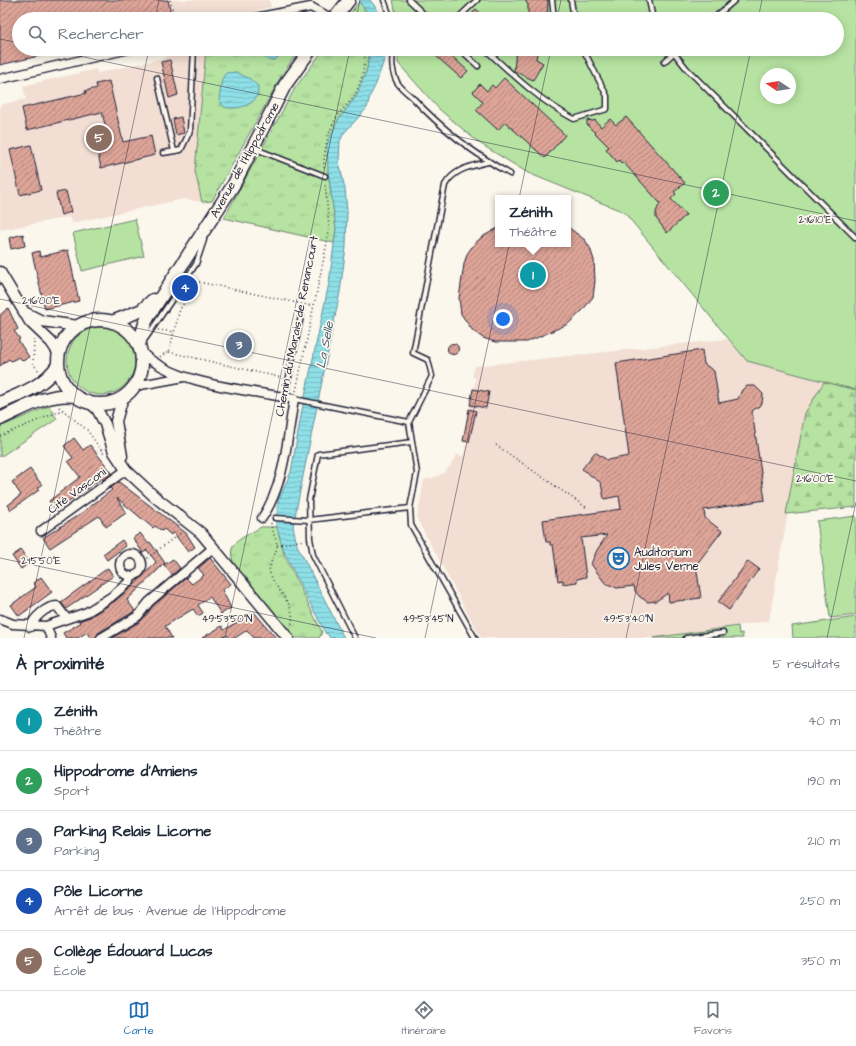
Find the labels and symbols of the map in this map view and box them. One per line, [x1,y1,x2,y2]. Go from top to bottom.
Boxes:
north arrow [760,68,796,104]
street label: Avenue de l'Hippodrome [206,99,284,221]
pin: 5 [86,123,112,153]
pin: 2 [703,178,729,208]
text: 2°16'10"E [799,213,832,227]
street label: Chemin du Marais de Renancourt [271,234,323,418]
pin: 1 [520,260,546,290]
pin: 4 [172,273,198,303]
text: 2°16'00"E [22,294,60,308]
your location [493,309,513,329]
water label: La Selle [312,319,339,370]
pin: 3 [226,330,252,360]
street label: Cité Vasconi [44,464,110,518]
text: 2°16'00"E [796,472,834,486]
place label: Auditorium Jules Verne [634,544,699,575]
theatre icon: Auditorium Jules Verne [606,546,632,572]
text: 2°15'50"E [21,554,61,568]
text: 49°53'50"N [202,612,252,626]
text: 49°53'45"N [402,612,454,626]
text: 49°53'40"N [603,612,653,626]

